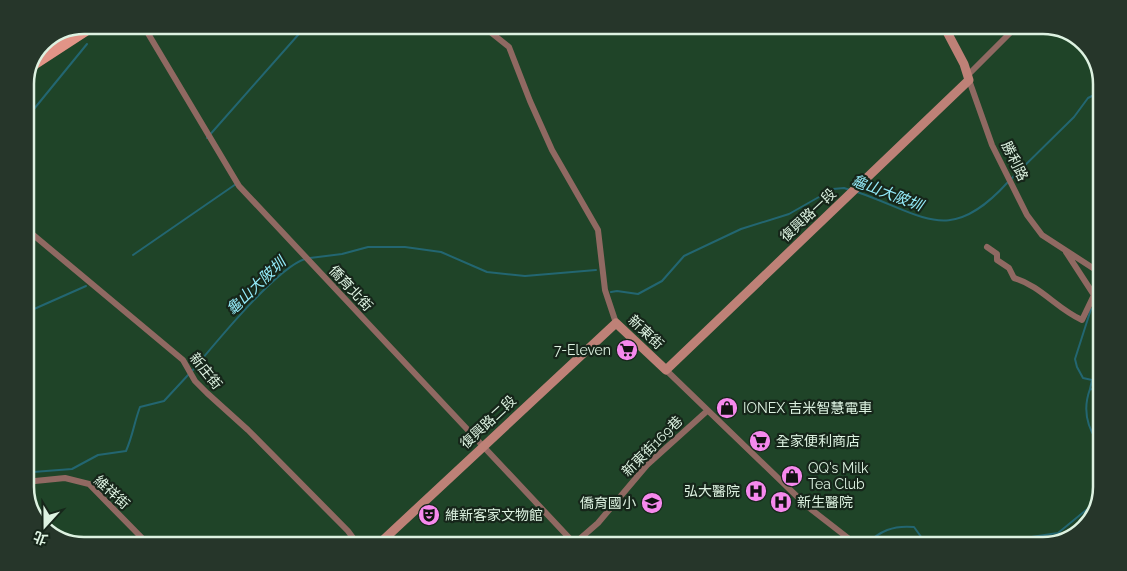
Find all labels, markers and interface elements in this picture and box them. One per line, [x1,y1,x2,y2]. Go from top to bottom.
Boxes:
street label: 勝利路 [999,139,1031,183]
water label: 龜山大陂圳 [849,171,927,216]
street label: 復興路一段 [777,185,839,245]
water label: 龜山大陂圳 [223,252,291,319]
street label: 僑育北街 [326,262,376,314]
street label: 新東街 [625,312,667,352]
supermarket icon: 7-Eleven [615,338,639,362]
place label: 7-Eleven [554,342,611,358]
street label: 新庄街 [187,350,225,392]
street label: 復興路二段 [457,392,519,452]
shop icon: IONEX 吉米智慧電車 [715,396,739,420]
place label: IONEX 吉米智慧電車 [743,400,873,416]
street label: 新東街169巷 [619,413,685,479]
supermarket icon: 全家便利商店 [748,429,772,453]
place label: 全家便利商店 [776,433,860,449]
place label: QQ's Milk Tea Club [808,460,869,492]
shop icon: QQ's Milk Tea Club [780,464,804,488]
street label: 維祥街 [91,472,133,512]
hospital icon: 弘大醫院 [744,479,768,503]
place label: 弘大醫院 [684,483,740,499]
hospital icon: 新生醫院 [769,490,793,514]
school or university icon: 僑育國小 [640,491,664,515]
place label: 新生醫院 [797,494,853,510]
place label: 僑育國小 [580,495,636,511]
north arrow [20,501,70,551]
theatre icon: 維新客家文物館 [417,503,441,527]
place label: 維新客家文物館 [445,507,543,523]
text: 北 [31,528,50,548]

